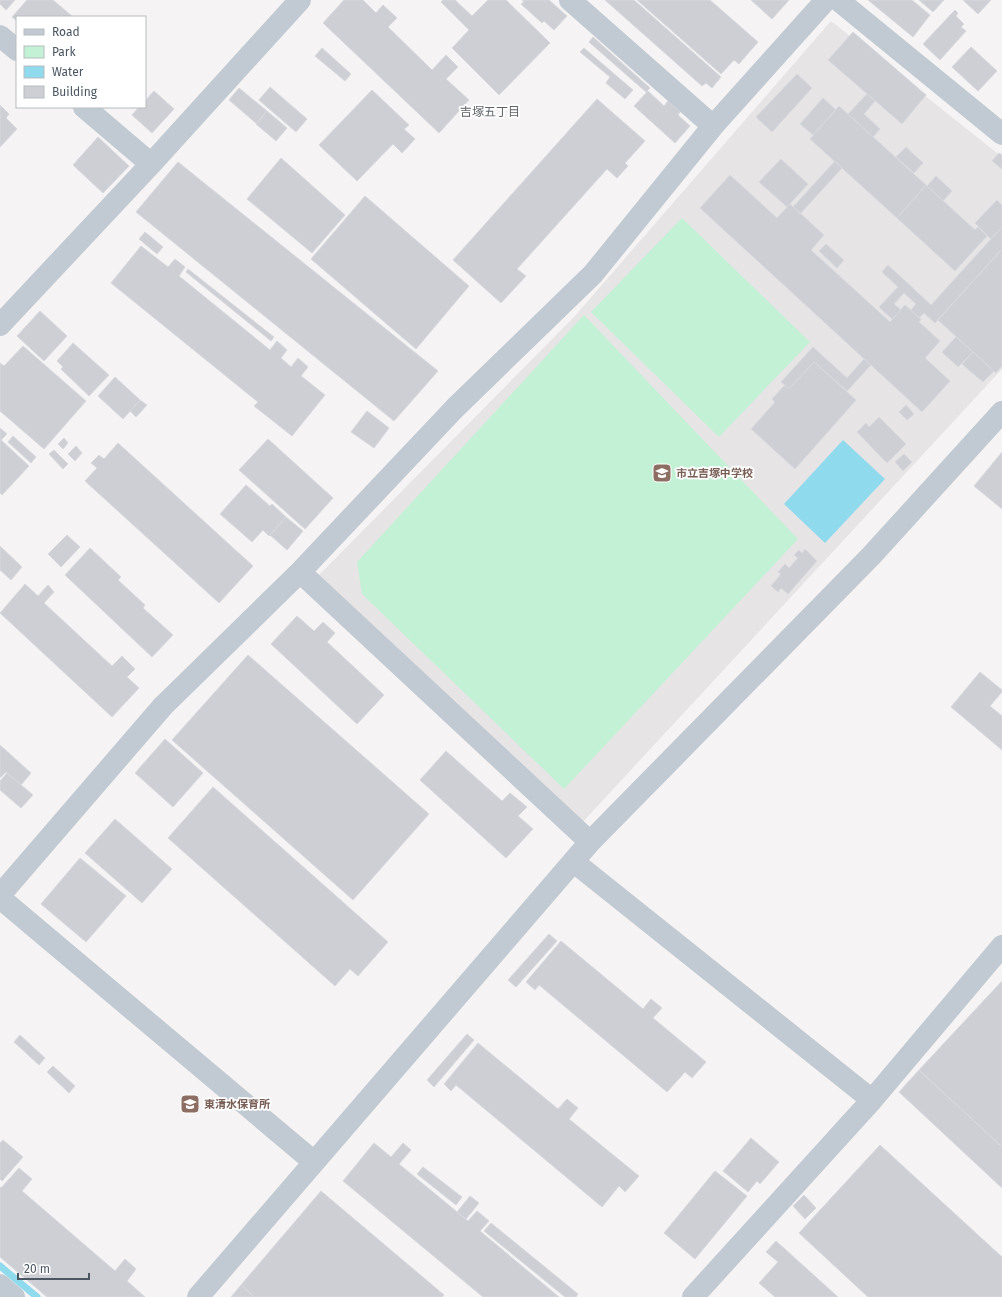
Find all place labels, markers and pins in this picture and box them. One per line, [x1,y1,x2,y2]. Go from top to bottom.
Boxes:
school or university icon: 市立吉塚中学校 [651,462,673,484]
place label: 市立吉塚中学校 [676,467,753,480]
school or university icon: 東清水保育所 [179,1093,201,1115]
place label: 東清水保育所 [204,1098,270,1111]

